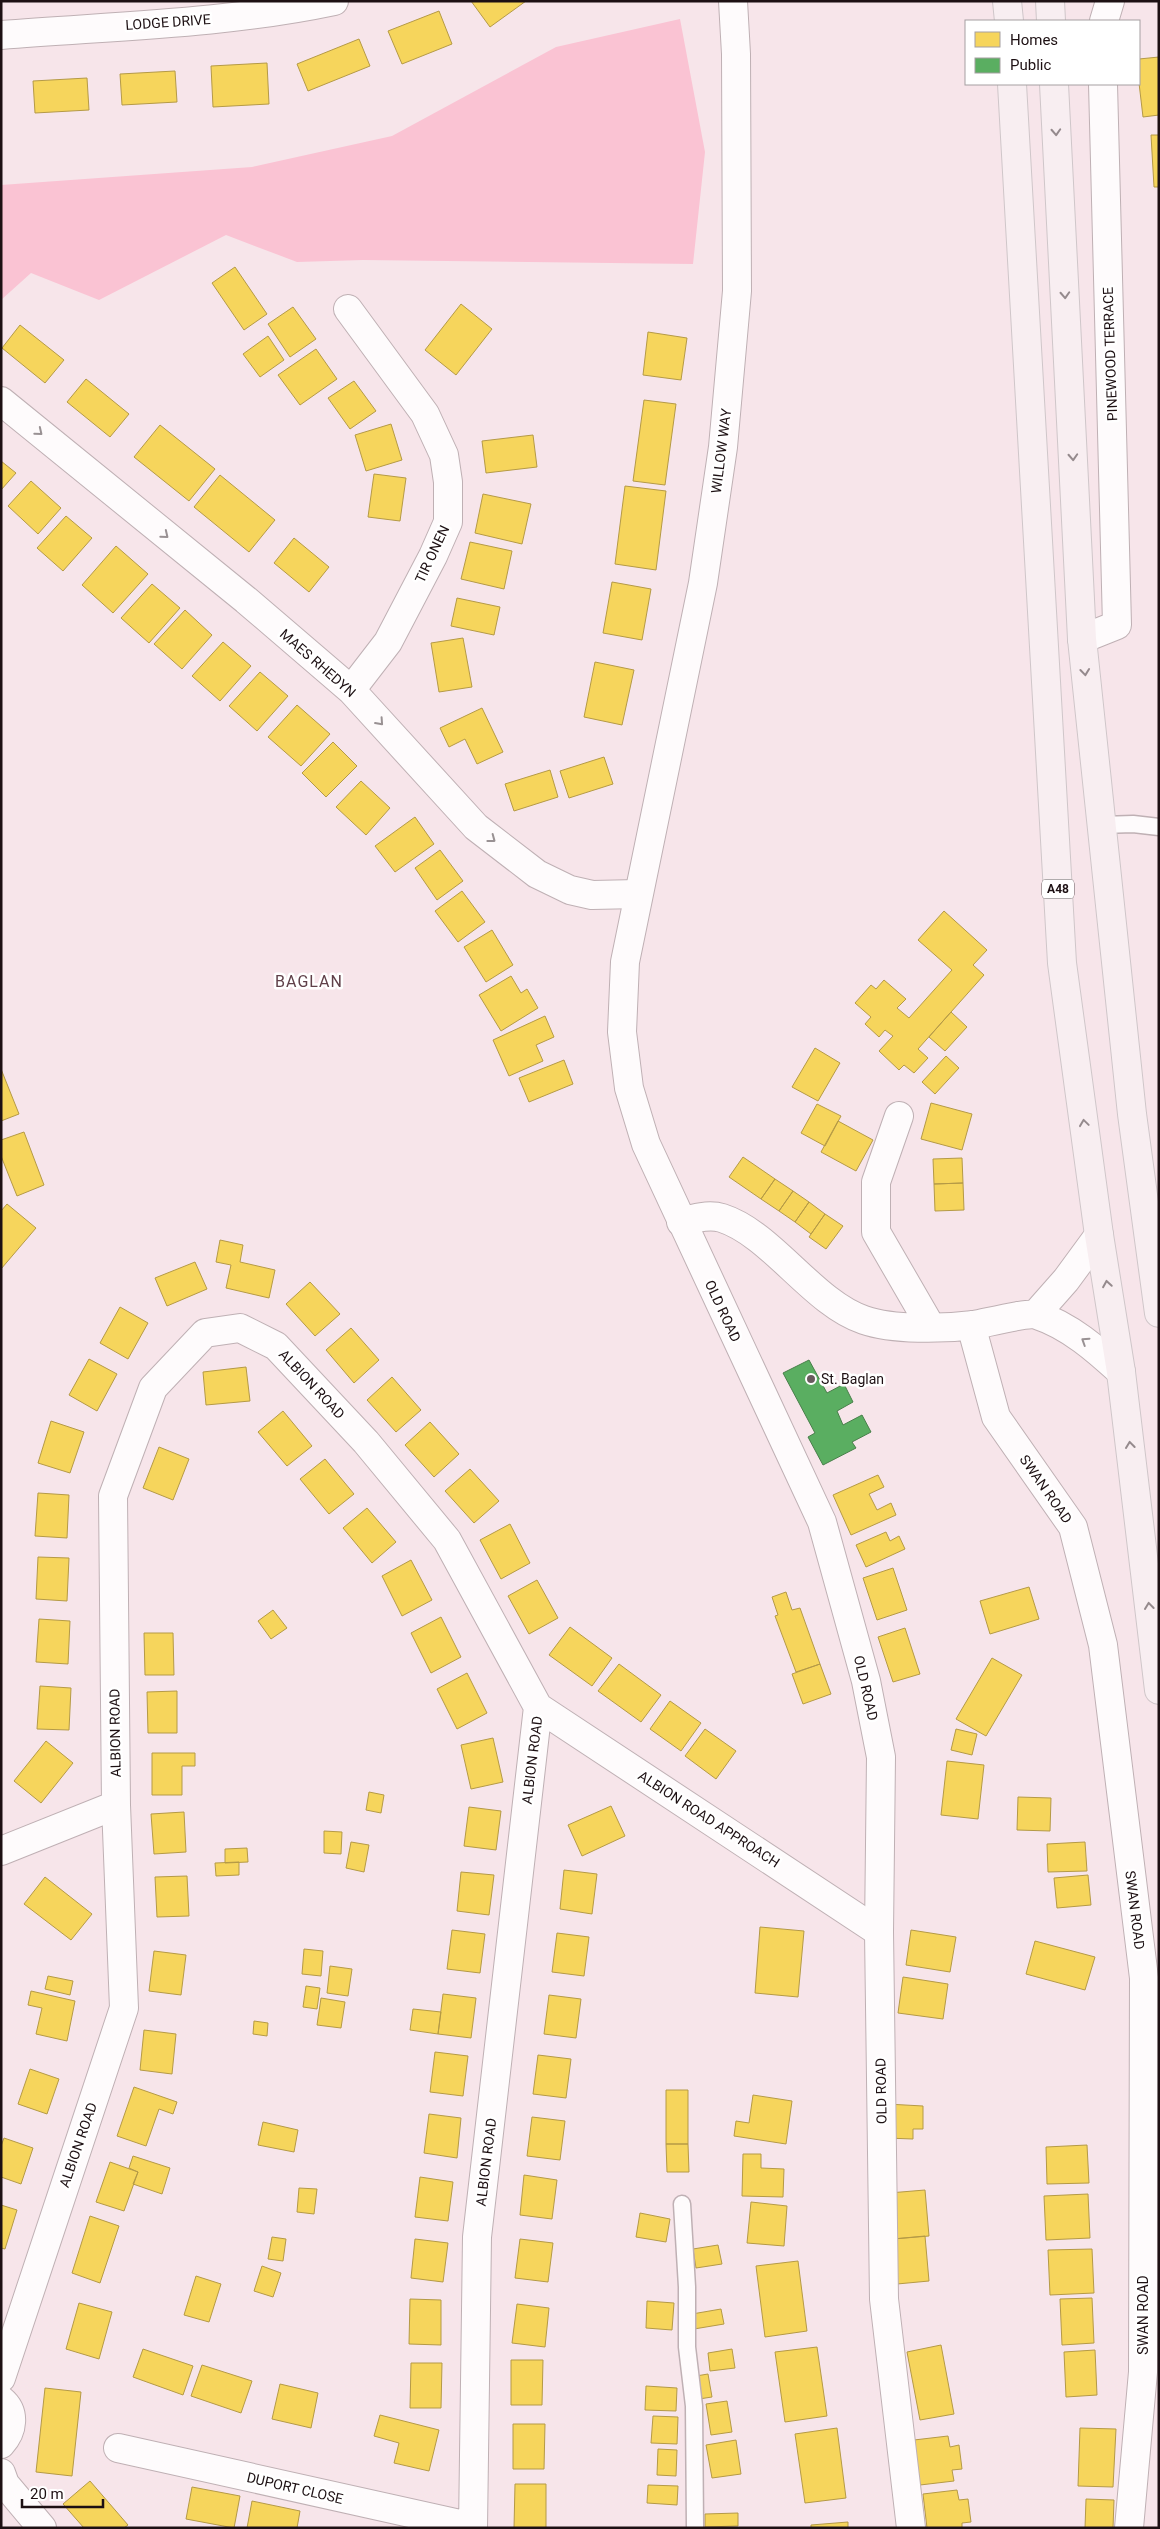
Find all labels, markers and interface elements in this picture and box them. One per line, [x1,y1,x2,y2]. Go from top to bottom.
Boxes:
street label: LODGE DRIVE [125,11,211,33]
legend [965,20,1140,85]
text: Homes [1010,31,1058,49]
text: Public [1010,56,1051,74]
one-way arrow [1051,129,1062,137]
street label: PINEWOOD TERRACE [1100,287,1120,421]
one-way arrow [1059,291,1070,299]
street label: WILLOW WAY [708,407,734,494]
one-way arrow [33,427,42,435]
one-way arrow [1067,453,1078,461]
street label: TIR ONEN [412,523,452,585]
one-way arrow [159,529,168,537]
street label: MAES RHEDYN [277,626,359,700]
one-way arrow [1079,668,1090,676]
one-way arrow [374,716,383,725]
one-way arrow [486,834,495,842]
road number: A48 [1042,880,1074,899]
district label: BAGLAN [275,972,343,991]
one-way arrow [1079,1119,1090,1127]
street label: OLD ROAD [702,1278,744,1344]
one-way arrow [1102,1280,1113,1288]
one-way arrow [1081,1337,1090,1347]
street label: ALBION ROAD [276,1346,348,1422]
place label: St. Baglan [821,1371,884,1387]
marker: St. Baglan [805,1373,817,1385]
one-way arrow [1125,1441,1136,1449]
street label: SWAN ROAD [1017,1452,1075,1526]
one-way arrow [1144,1602,1155,1610]
street label: OLD ROAD [851,1654,881,1722]
street label: ALBION ROAD [106,1688,124,1778]
street label: ALBION ROAD [519,1715,545,1805]
street label: ALBION ROAD APPROACH [635,1767,783,1871]
street label: SWAN ROAD [1122,1870,1148,1950]
street label: OLD ROAD [872,2058,890,2124]
street label: ALBION ROAD [56,2100,100,2190]
street label: ALBION ROAD [473,2117,499,2207]
street label: SWAN ROAD [1135,2275,1151,2355]
street label: DUPORT CLOSE [245,2469,345,2507]
scale bar [22,2476,104,2508]
text: 20 m [30,2485,64,2503]

